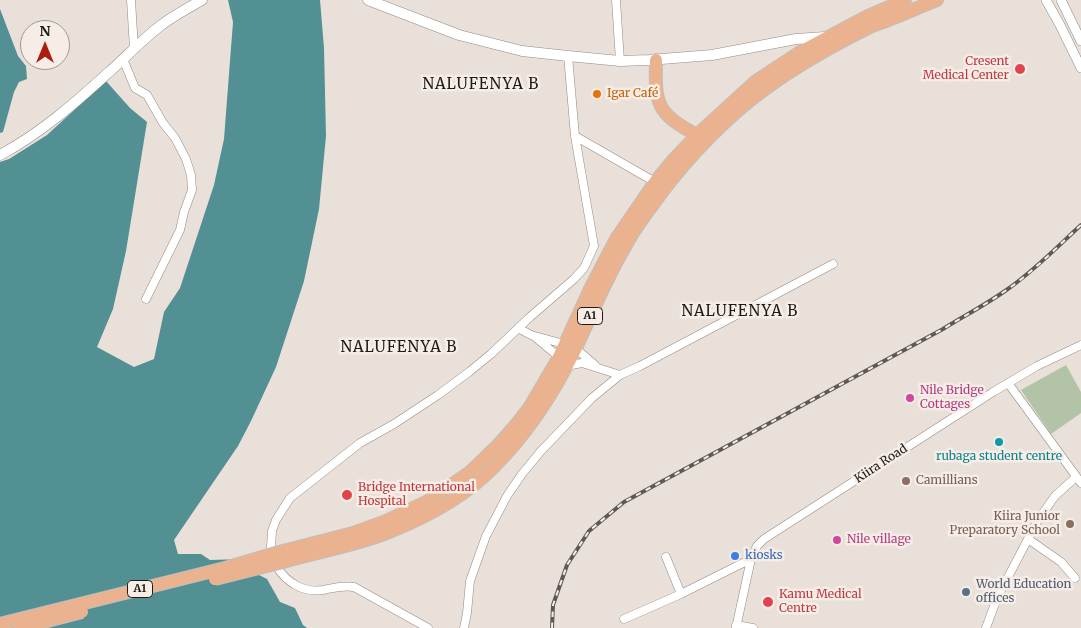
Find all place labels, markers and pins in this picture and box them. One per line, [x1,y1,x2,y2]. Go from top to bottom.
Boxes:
place label: Cresent Medical Center [923,55,1009,83]
marker: Cresent Medical Center [1013,62,1027,76]
place label: Igar Café [607,87,658,101]
marker: Igar Café [591,88,603,100]
place label: Nile Bridge Cottages [920,384,984,412]
marker: Nile Bridge Cottages [904,392,916,404]
marker: rubaga student centre [993,436,1005,448]
place label: rubaga student centre [936,450,1062,464]
place label: Camillians [916,474,978,488]
marker: Camillians [900,475,912,487]
place label: Bridge International Hospital [358,481,475,509]
marker: Bridge International Hospital [340,488,354,502]
place label: Kiira Junior Preparatory School [950,510,1060,538]
marker: Kiira Junior Preparatory School [1064,518,1076,530]
place label: Nile village [847,533,911,547]
marker: Nile village [831,534,843,546]
place label: kiosks [745,549,783,563]
marker: kiosks [729,550,741,562]
place label: World Education offices [976,578,1072,606]
marker: World Education offices [960,586,972,598]
place label: Kamu Medical Centre [779,588,862,616]
marker: Kamu Medical Centre [761,595,775,609]

